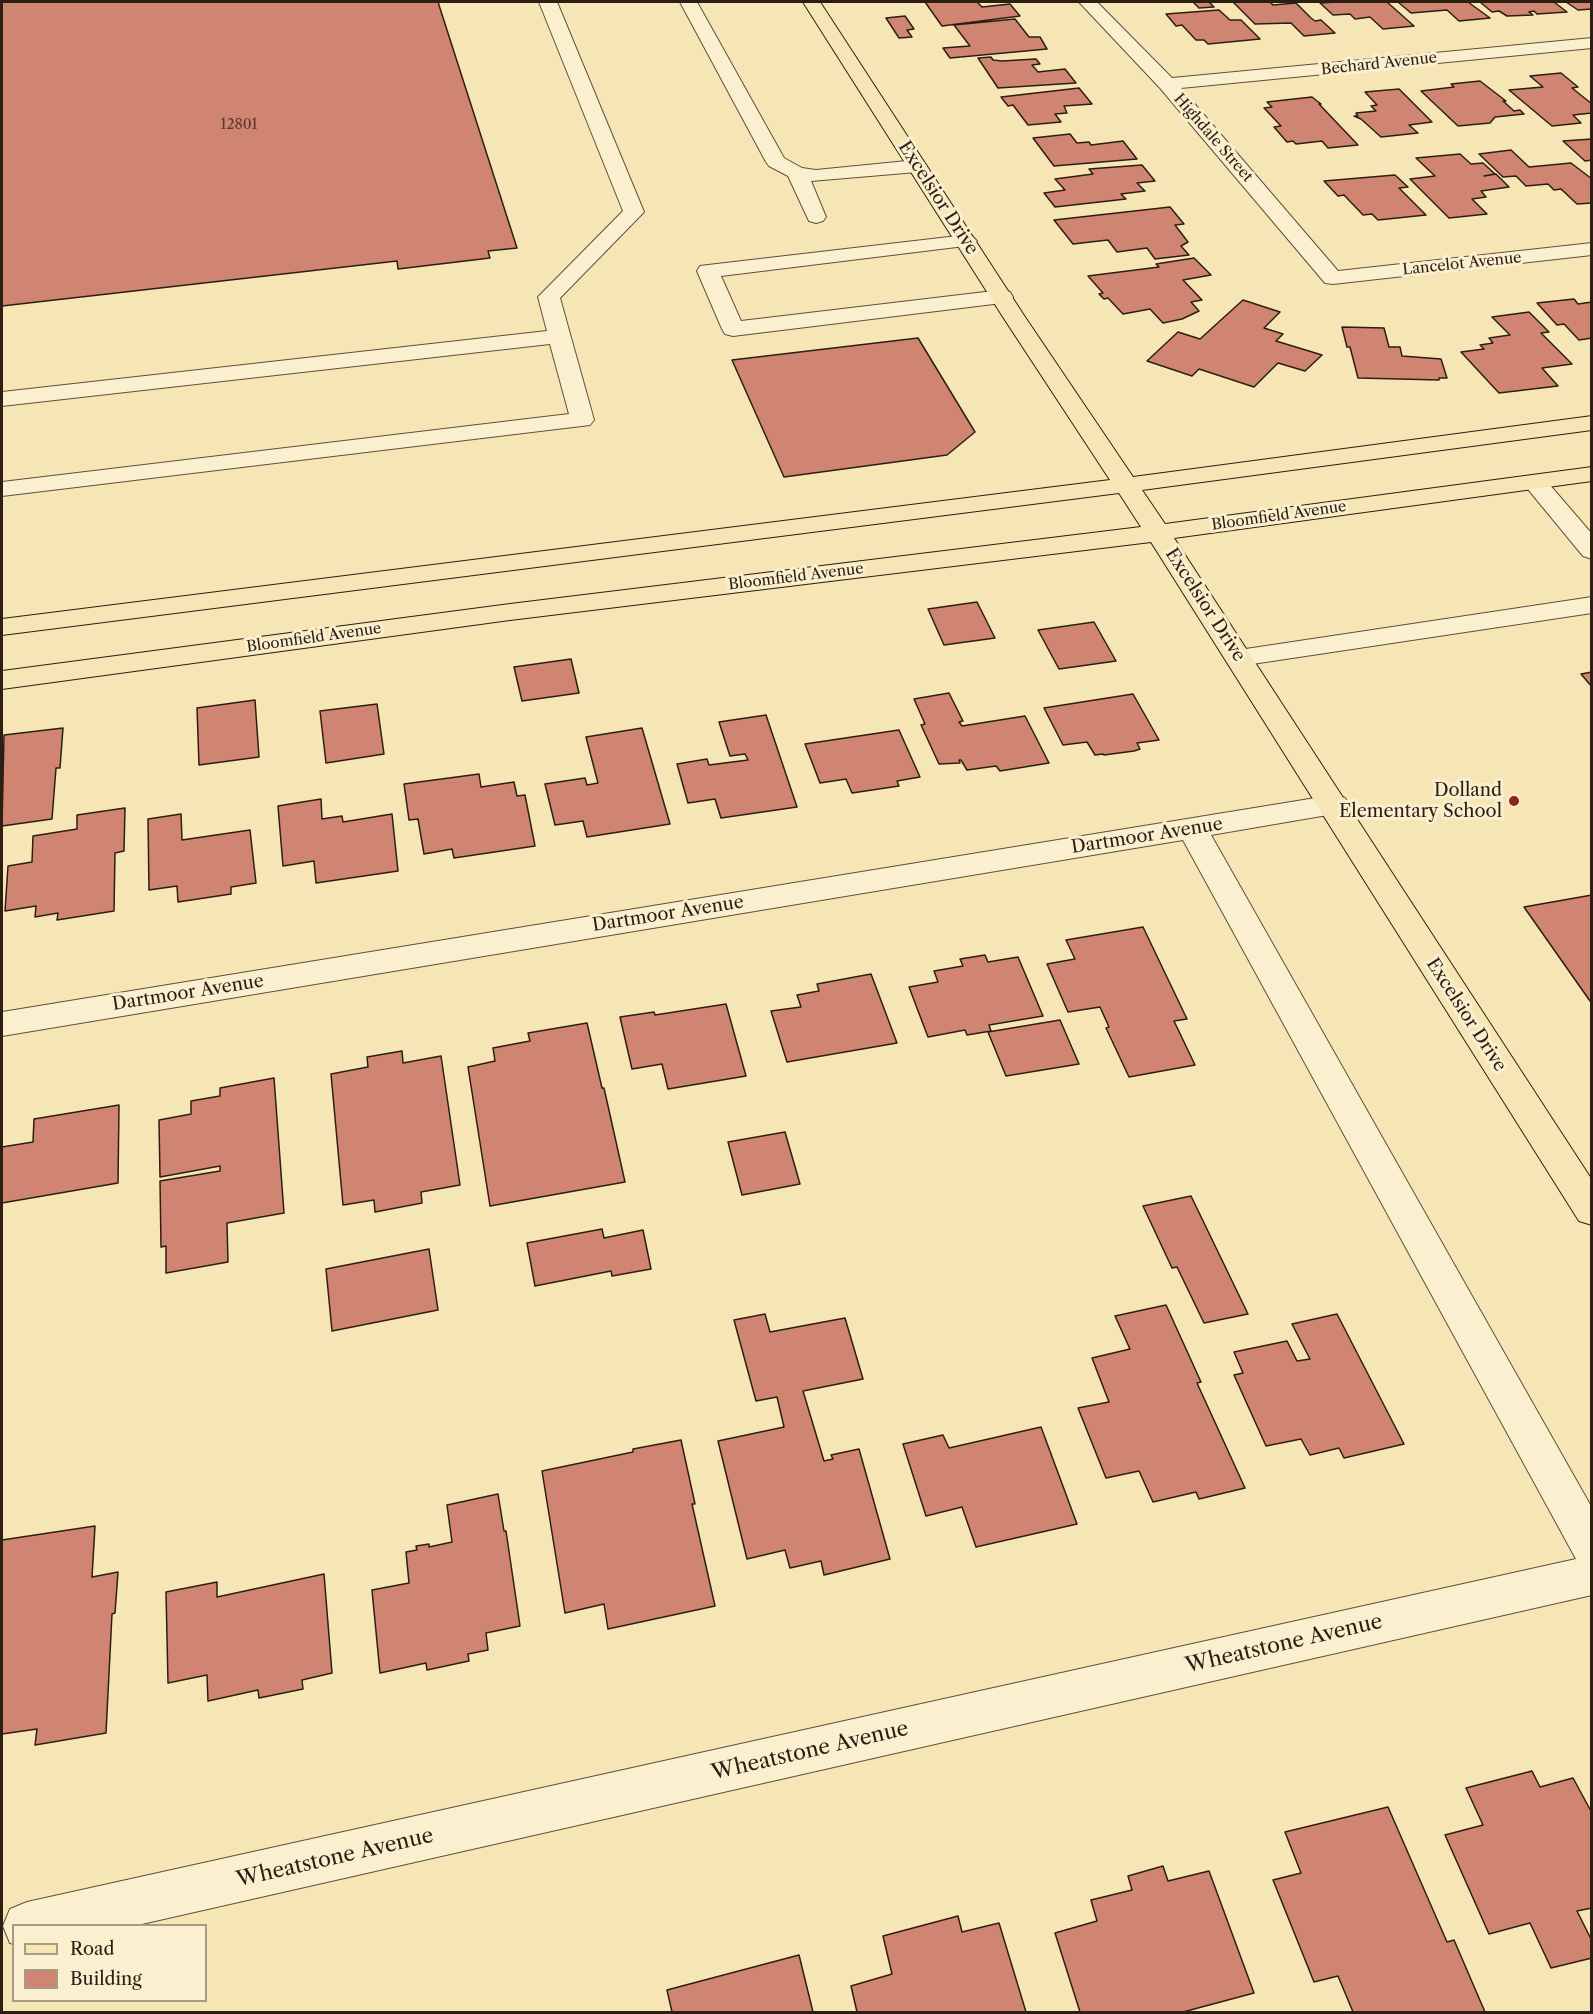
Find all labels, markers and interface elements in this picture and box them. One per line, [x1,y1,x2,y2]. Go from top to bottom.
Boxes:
street label: Bechard Avenue [1320,49,1438,79]
street label: Highdale Street [1170,90,1256,186]
house number: 12801 [221,117,257,133]
street label: Excelsior Drive [893,137,983,259]
street label: Lancelot Avenue [1402,249,1522,279]
street label: Bloomfield Avenue [1210,498,1348,534]
street label: Excelsior Drive [1160,544,1250,666]
street label: Bloomfield Avenue [727,560,865,594]
street label: Bloomfield Avenue [245,620,383,656]
place label: Dolland Elementary School [1339,780,1502,822]
marker: Dolland Elementary School [1507,794,1521,808]
street label: Dartmoor Avenue [1070,813,1224,859]
street label: Dartmoor Avenue [591,891,745,937]
street label: Excelsior Drive [1421,954,1511,1076]
street label: Dartmoor Avenue [111,970,265,1016]
street label: Wheatstone Avenue [1183,1609,1385,1679]
street label: Wheatstone Avenue [709,1716,911,1786]
street label: Wheatstone Avenue [234,1823,436,1893]
legend [12,1924,207,2002]
text: Road [70,1938,115,1960]
text: Building [70,1968,142,1990]

